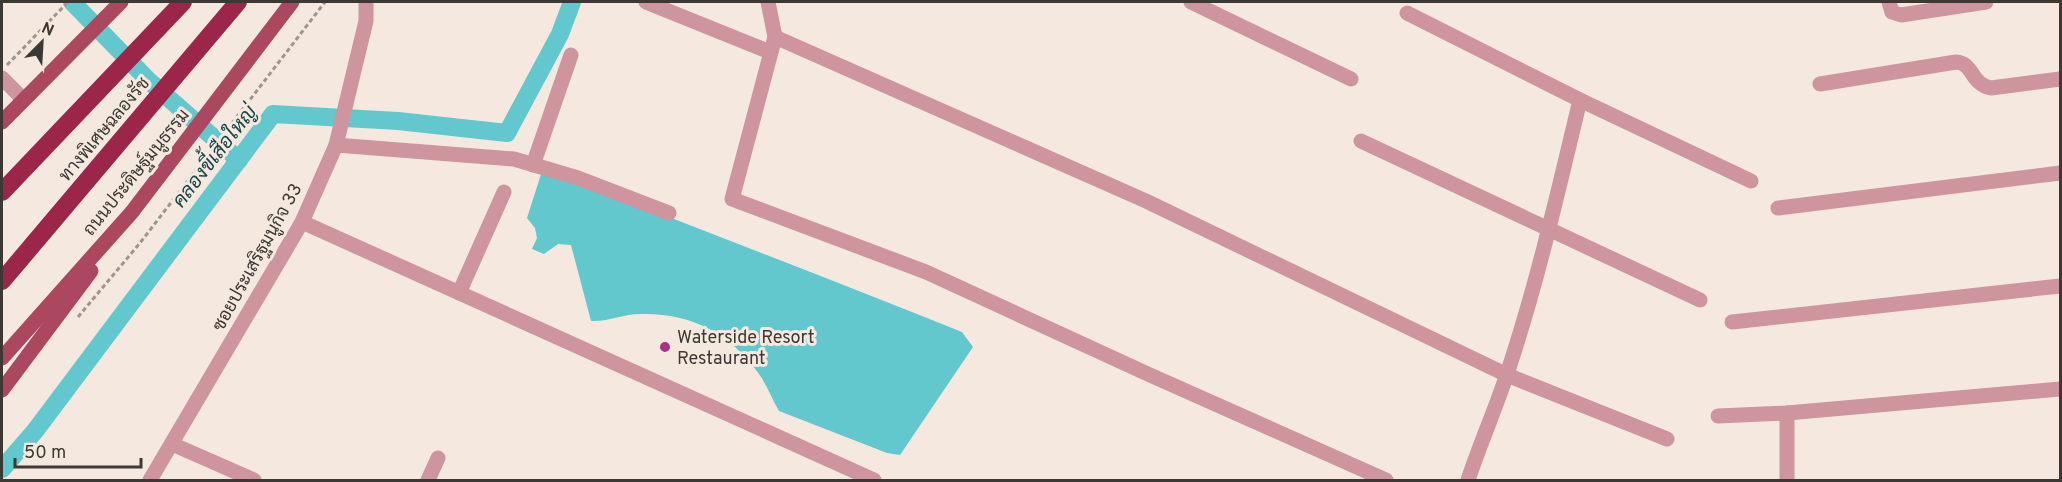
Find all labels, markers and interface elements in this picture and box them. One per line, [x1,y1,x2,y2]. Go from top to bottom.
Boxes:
north arrow [12,12,72,72]
text: N [38,19,57,42]
street label: ทางพิเศษฉลองรัช [54,72,156,187]
water label: คลองขี้เสือใหญ่ [162,96,264,214]
street label: ถนนประดิษฐ์มนูธรรม [77,103,195,241]
street label: ซอยประเสริฐมนูกิจ 33 [207,179,308,336]
place label: Waterside Resort Restaurant [677,327,815,371]
marker: Waterside Resort Restaurant [658,340,672,354]
scale bar [15,431,141,469]
text: 50 m [24,442,66,465]

